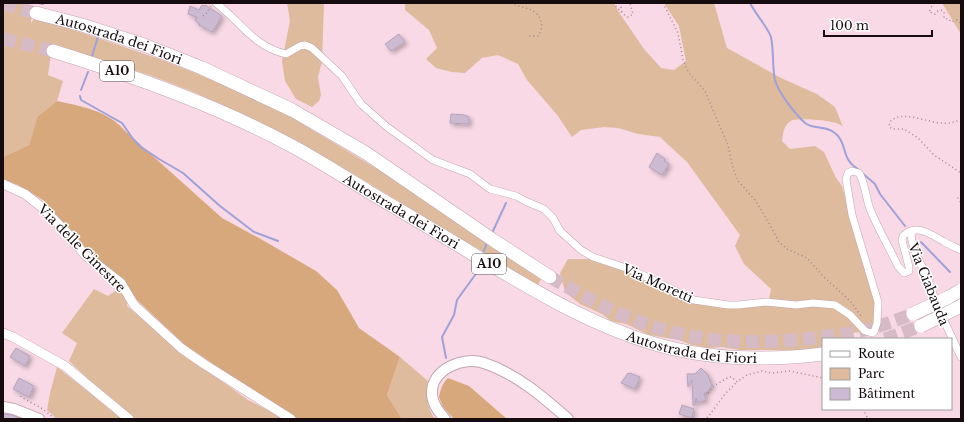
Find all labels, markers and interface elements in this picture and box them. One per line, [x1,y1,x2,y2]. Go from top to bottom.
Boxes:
street label: Autostrada dei Fiori [53,10,185,69]
scale bar [824,12,932,38]
text: 100 m [830,18,869,33]
road number: A10 [100,61,134,81]
street label: Autostrada dei Fiori [339,170,463,253]
street label: Via delle Ginestre [33,200,129,296]
street label: Via Ciabauda [904,239,953,329]
road number: A10 [472,254,506,274]
street label: Via Moretti [619,260,696,307]
street label: Autostrada dei Fiori [623,327,758,367]
legend [822,338,952,410]
text: Route [858,346,895,361]
text: Parc [858,366,885,381]
text: Bâtiment [858,386,916,401]

